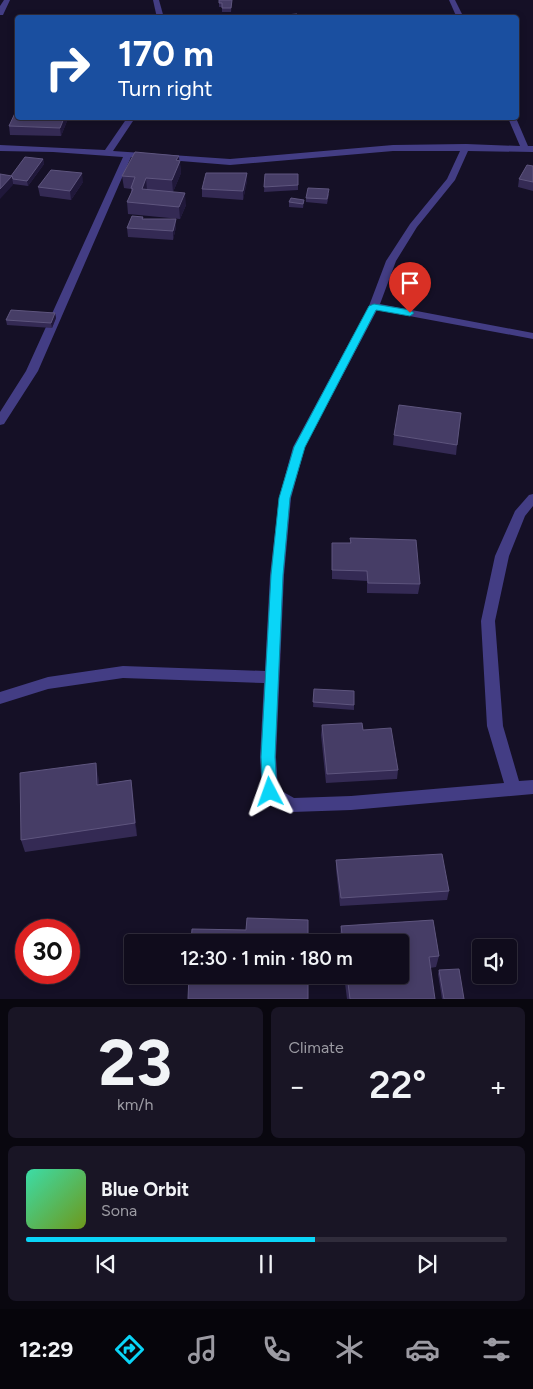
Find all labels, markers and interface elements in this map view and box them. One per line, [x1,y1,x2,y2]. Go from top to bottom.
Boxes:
text: 170 m [118,33,214,75]
icon: right [35,35,100,100]
text: Turn right [118,75,213,102]
pin [389,262,431,313]
icon: arrive [396,269,424,297]
position arrow [243,765,295,817]
speed limit sign: 30 [15,919,80,984]
map controls [472,939,517,984]
button: sound [472,939,517,984]
text: 12:30 · 1 min · 180 m [180,947,353,970]
text: 23 [98,1023,172,1101]
text: Climate [289,1038,344,1057]
text: 22° [369,1062,427,1108]
text: − [289,1069,306,1103]
text: + [490,1069,507,1103]
text: km/h [117,1095,154,1114]
text: Blue Orbit [101,1178,189,1201]
text: Sona [101,1201,137,1220]
icon: previous [92,1250,120,1278]
icon: pause [252,1250,280,1278]
icon: next [413,1250,441,1278]
icon: directions [112,1332,147,1367]
icon: music [185,1332,220,1367]
icon: phone [259,1332,294,1367]
icon: climate [332,1332,367,1367]
icon: car [405,1332,440,1367]
icon: filters [479,1332,514,1367]
text: 12:29 [19,1336,73,1363]

